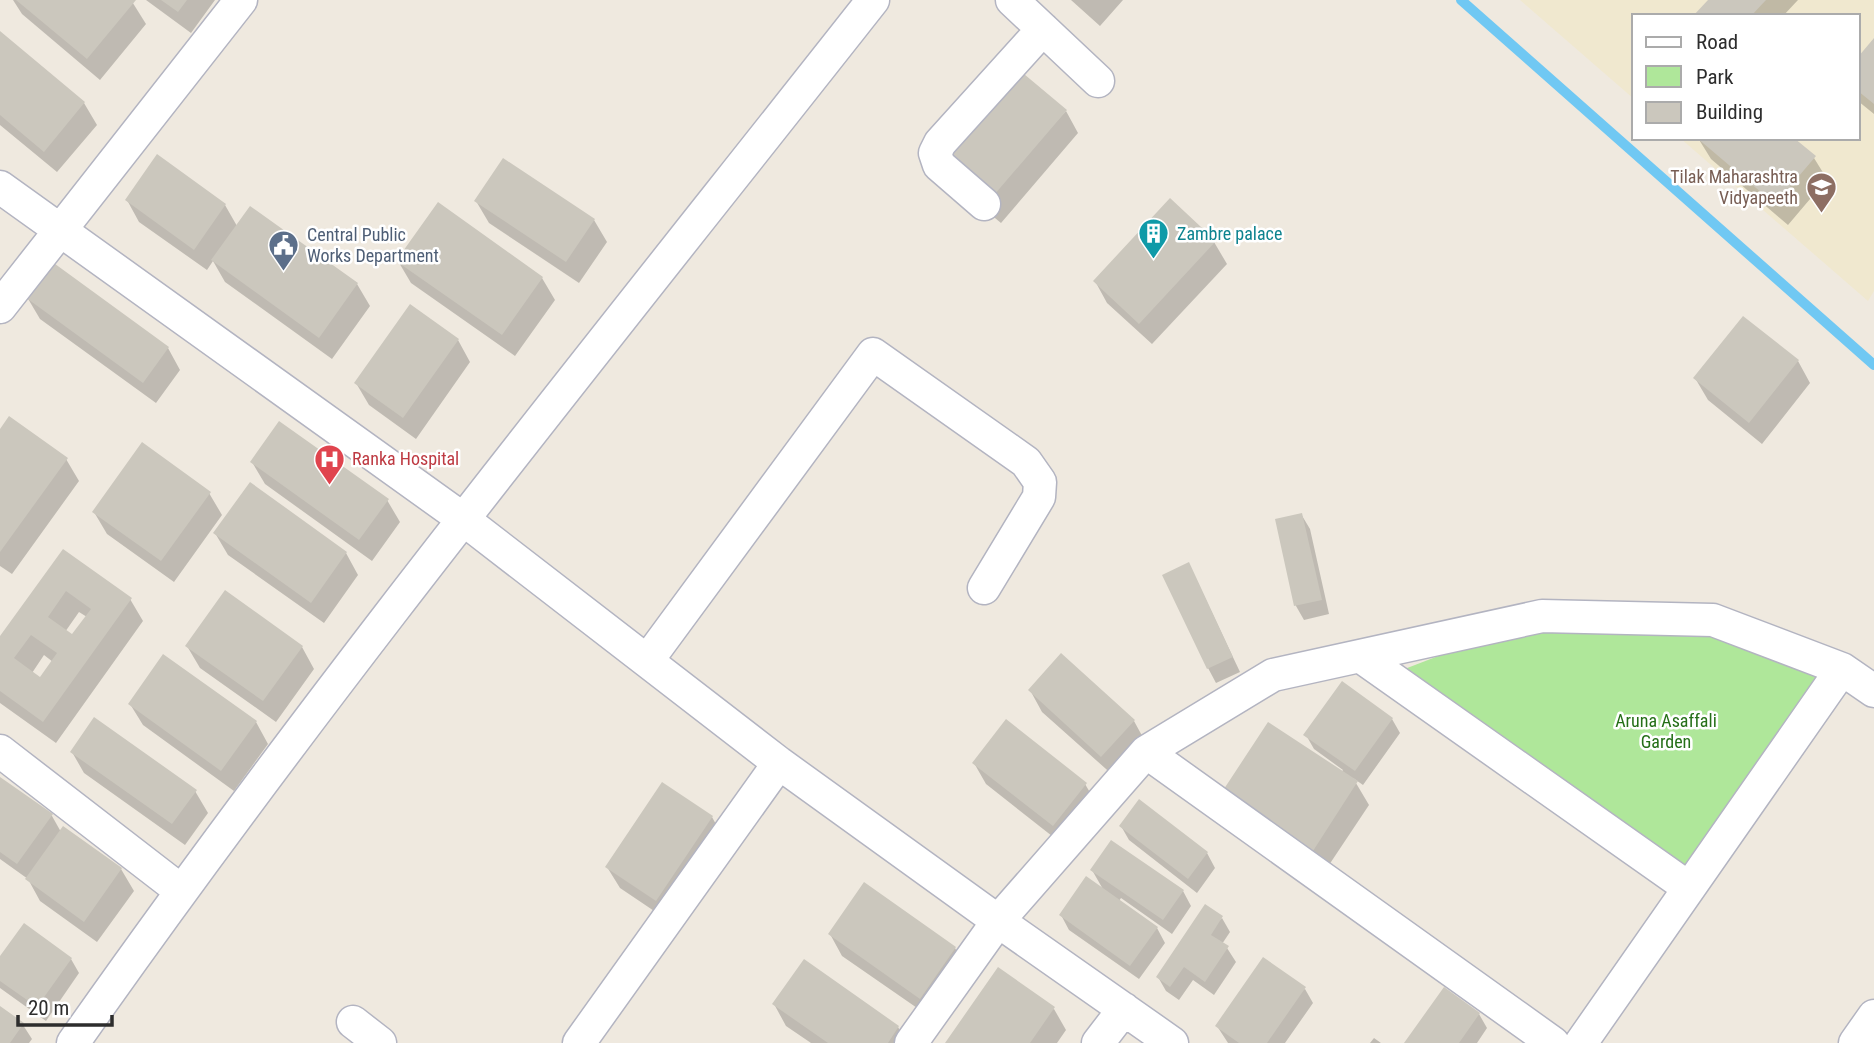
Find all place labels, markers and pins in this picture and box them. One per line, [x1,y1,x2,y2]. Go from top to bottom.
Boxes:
place label: Tilak Maharashtra Vidyapeeth [1670,166,1798,208]
school or university icon: Tilak Maharashtra Vidyapeeth [1804,170,1838,214]
building icon: Zambre palace [1137,217,1171,261]
place label: Zambre palace [1177,223,1282,244]
place label: Central Public Works Department [307,224,439,266]
public building icon: Central Public Works Department [267,228,301,272]
hospital icon: Ranka Hospital [312,442,346,486]
place label: Ranka Hospital [352,448,459,469]

